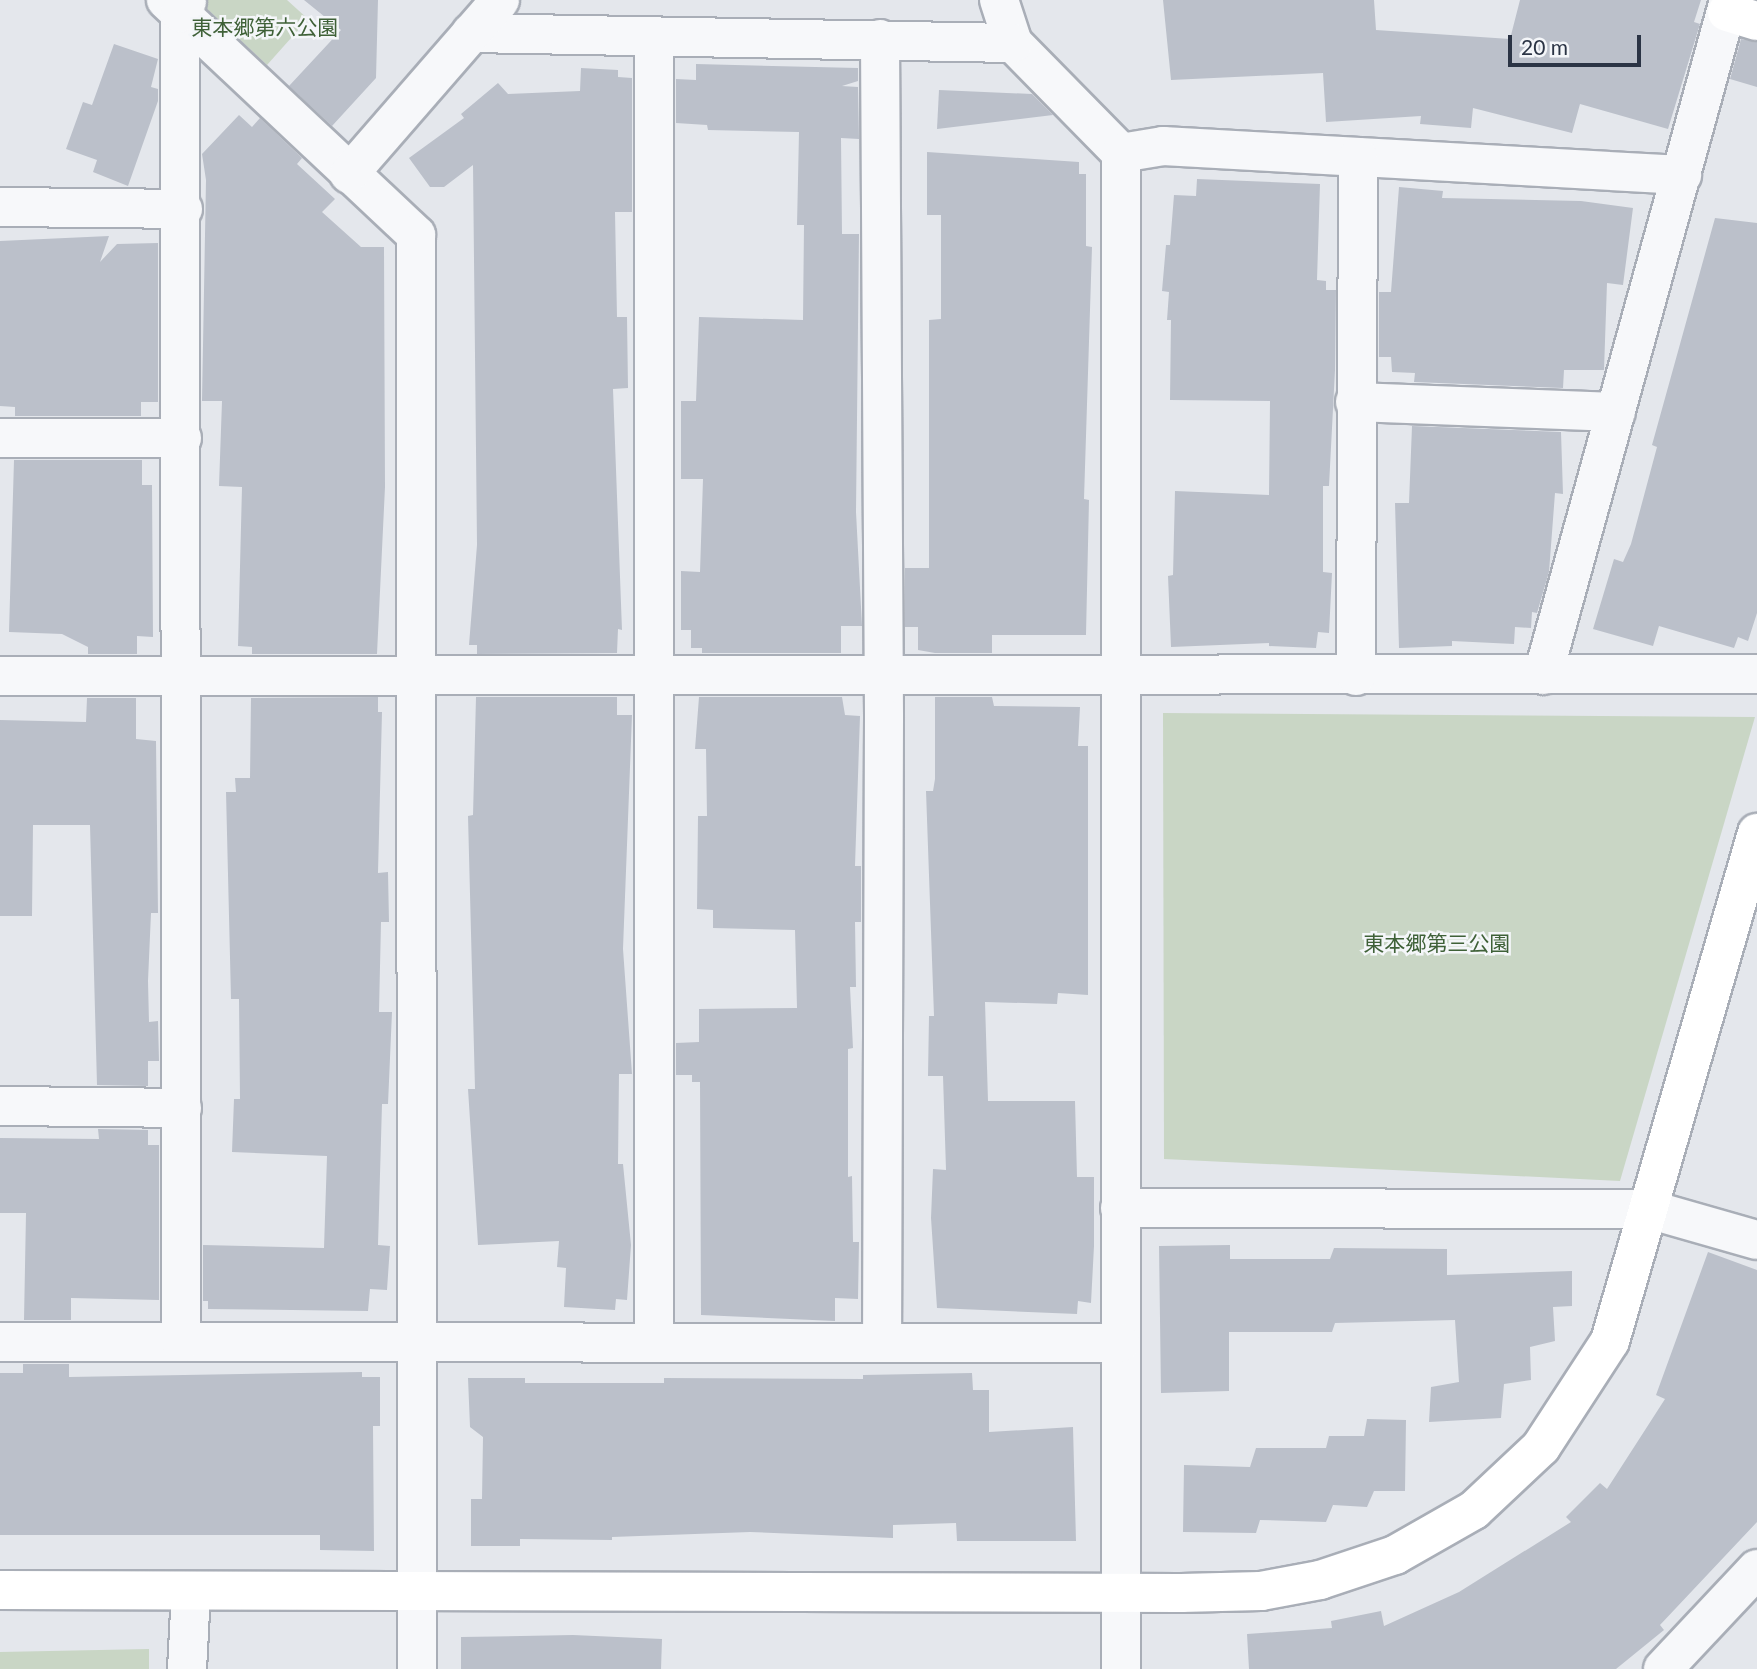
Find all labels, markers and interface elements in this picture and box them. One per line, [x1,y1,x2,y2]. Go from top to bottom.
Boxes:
park label: 東本郷第六公園 [192,14,338,40]
scale bar [1512,21,1645,65]
text: 20 m [1521,34,1568,59]
park label: 東本郷第三公園 [1364,930,1510,956]

